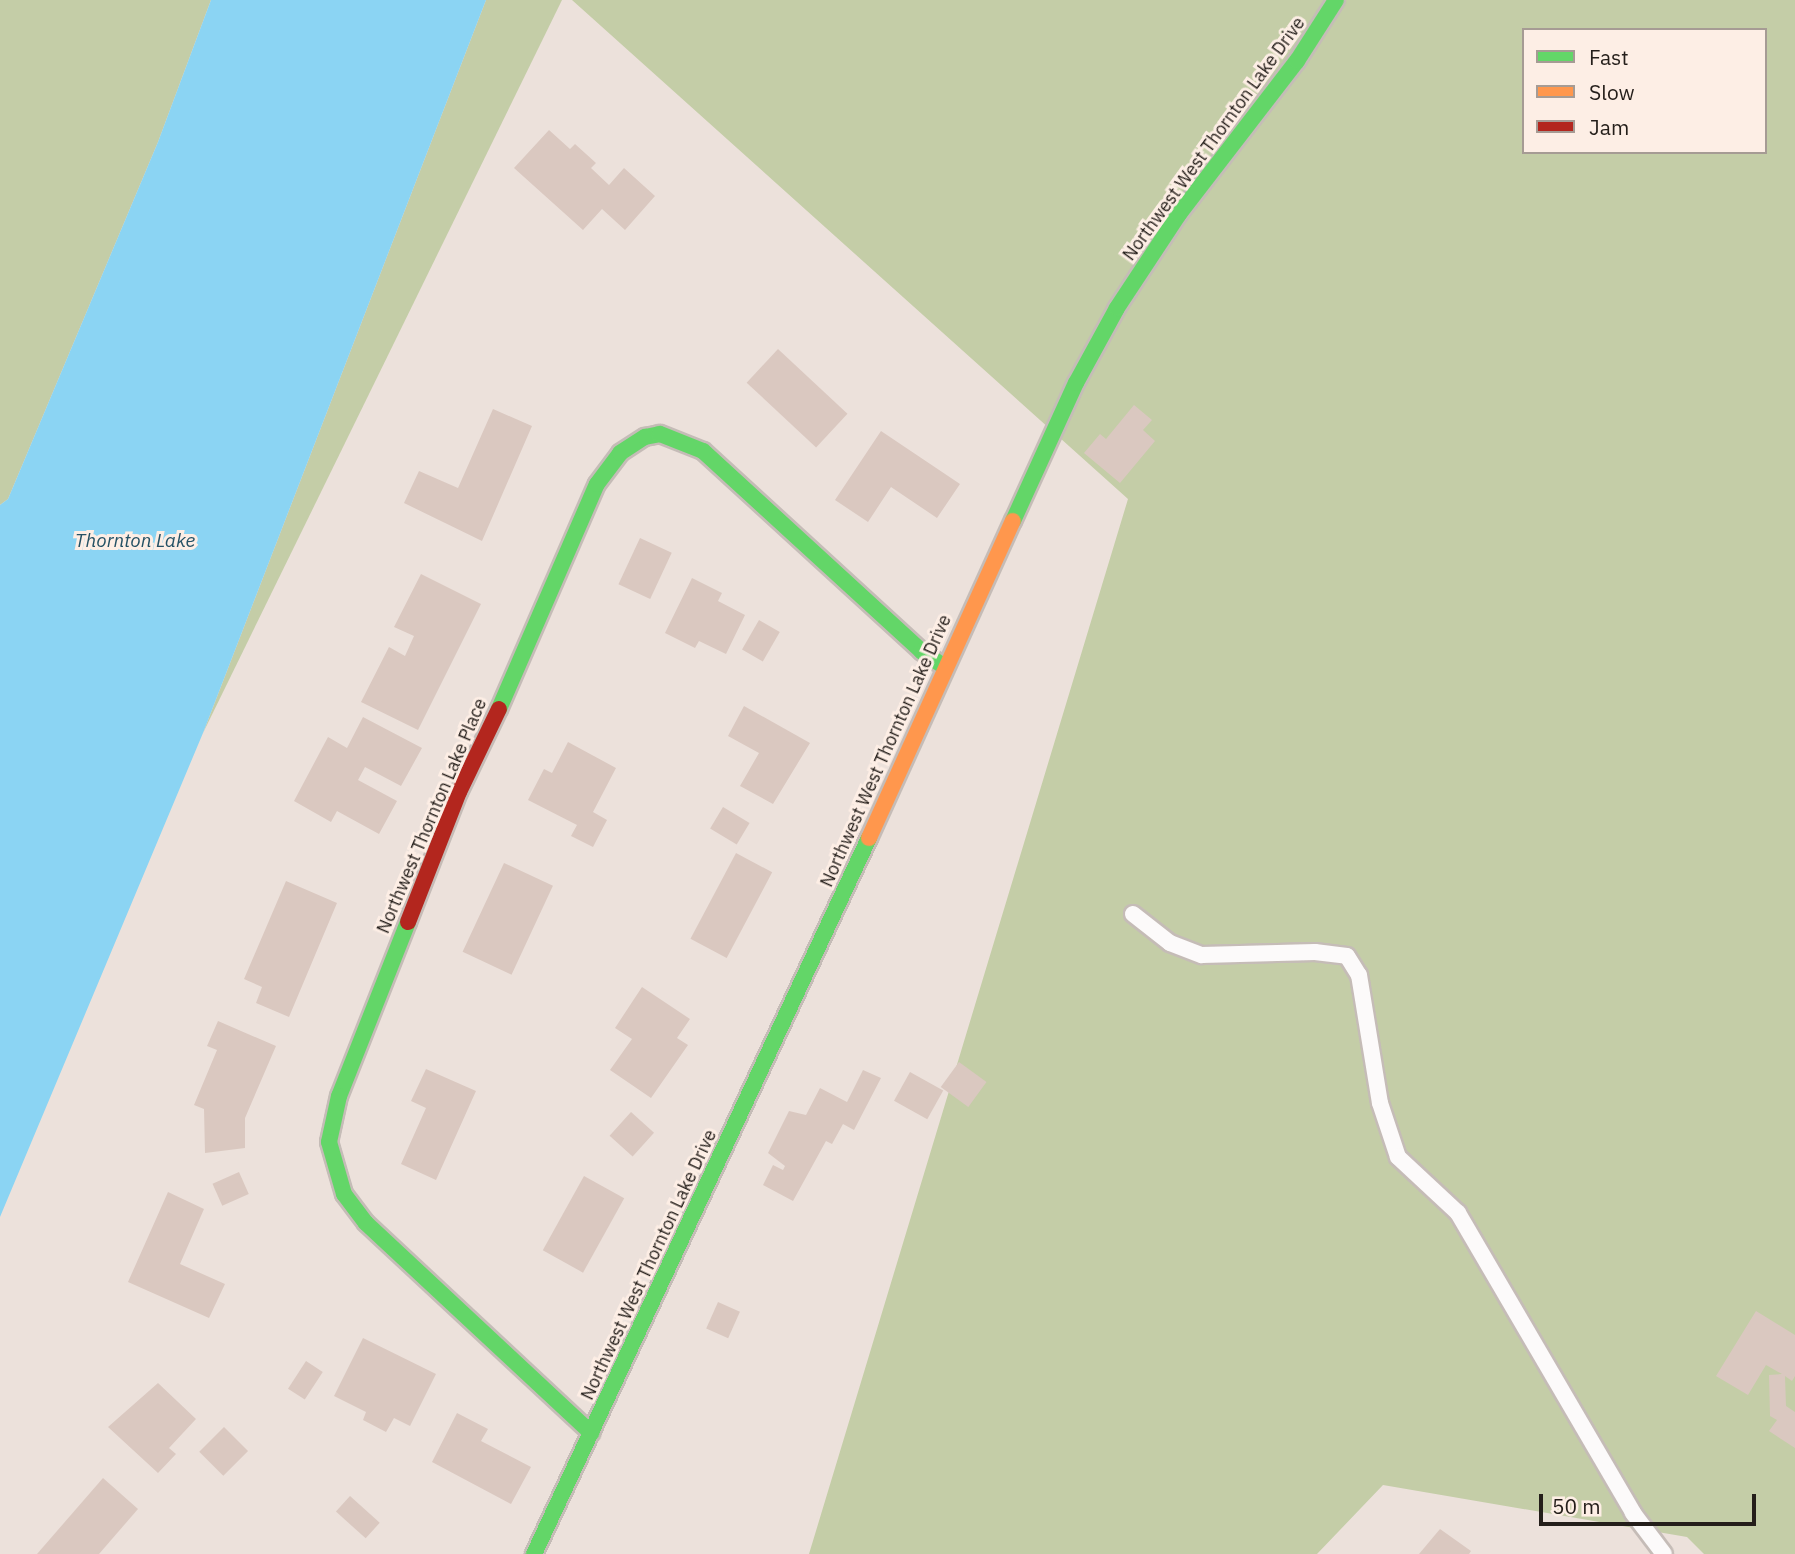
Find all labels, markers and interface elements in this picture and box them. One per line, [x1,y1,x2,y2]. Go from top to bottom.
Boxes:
street label: Northwest West Thornton Lake Drive [1118,13,1310,265]
legend [1522,28,1767,154]
text: Fast [1589,43,1629,71]
text: Slow [1589,78,1635,106]
text: Jam [1589,113,1629,141]
water label: Thornton Lake [75,530,195,552]
street label: Northwest West Thornton Lake Drive [816,612,956,890]
street label: Northwest Thornton Lake Place [373,695,491,937]
street label: Northwest West Thornton Lake Drive [577,1127,721,1403]
scale bar [1543,1480,1760,1524]
text: 50 m [1552,1492,1601,1520]

